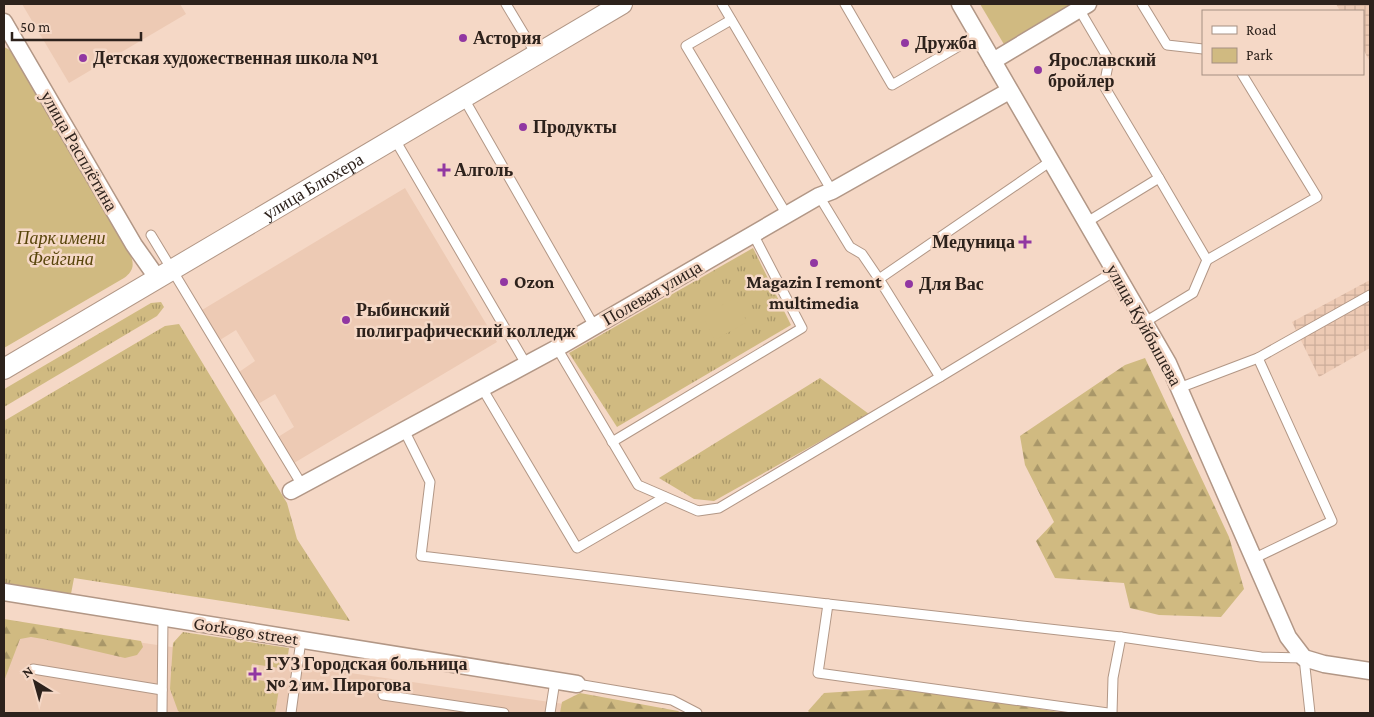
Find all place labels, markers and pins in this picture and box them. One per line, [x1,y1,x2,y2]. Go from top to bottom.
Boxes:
place label: Астория [473,28,542,48]
marker: Астория [457,32,469,44]
place label: Дружба [915,33,977,53]
marker: Дружба [899,37,911,49]
place label: Детская художественная школа №1 [93,48,378,68]
place label: Ярославский бройлер [1048,50,1156,91]
marker: Детская художественная школа №1 [77,52,89,64]
marker: Ярославский бройлер [1032,64,1044,76]
place label: Продукты [533,117,617,137]
marker: Продукты [517,121,529,133]
place label: Алголь [454,160,514,180]
marker: Алголь [438,164,450,176]
place label: Медуница [932,232,1015,252]
marker: Медуница [1019,236,1031,248]
marker: Magazin I remont multimedia [808,257,820,269]
place label: Ozon [514,272,555,292]
place label: Magazin I remont multimedia [746,272,882,313]
place label: Для Вас [919,274,984,294]
marker: Ozon [498,276,510,288]
marker: Для Вас [903,278,915,290]
place label: Рыбинский полиграфический колледж [356,300,576,341]
marker: Рыбинский полиграфический колледж [340,314,352,326]
place label: ГУЗ Городская больница № 2 им. Пирогова [266,654,467,695]
marker: ГУЗ Городская больница № 2 им. Пирогова [248,667,262,681]

